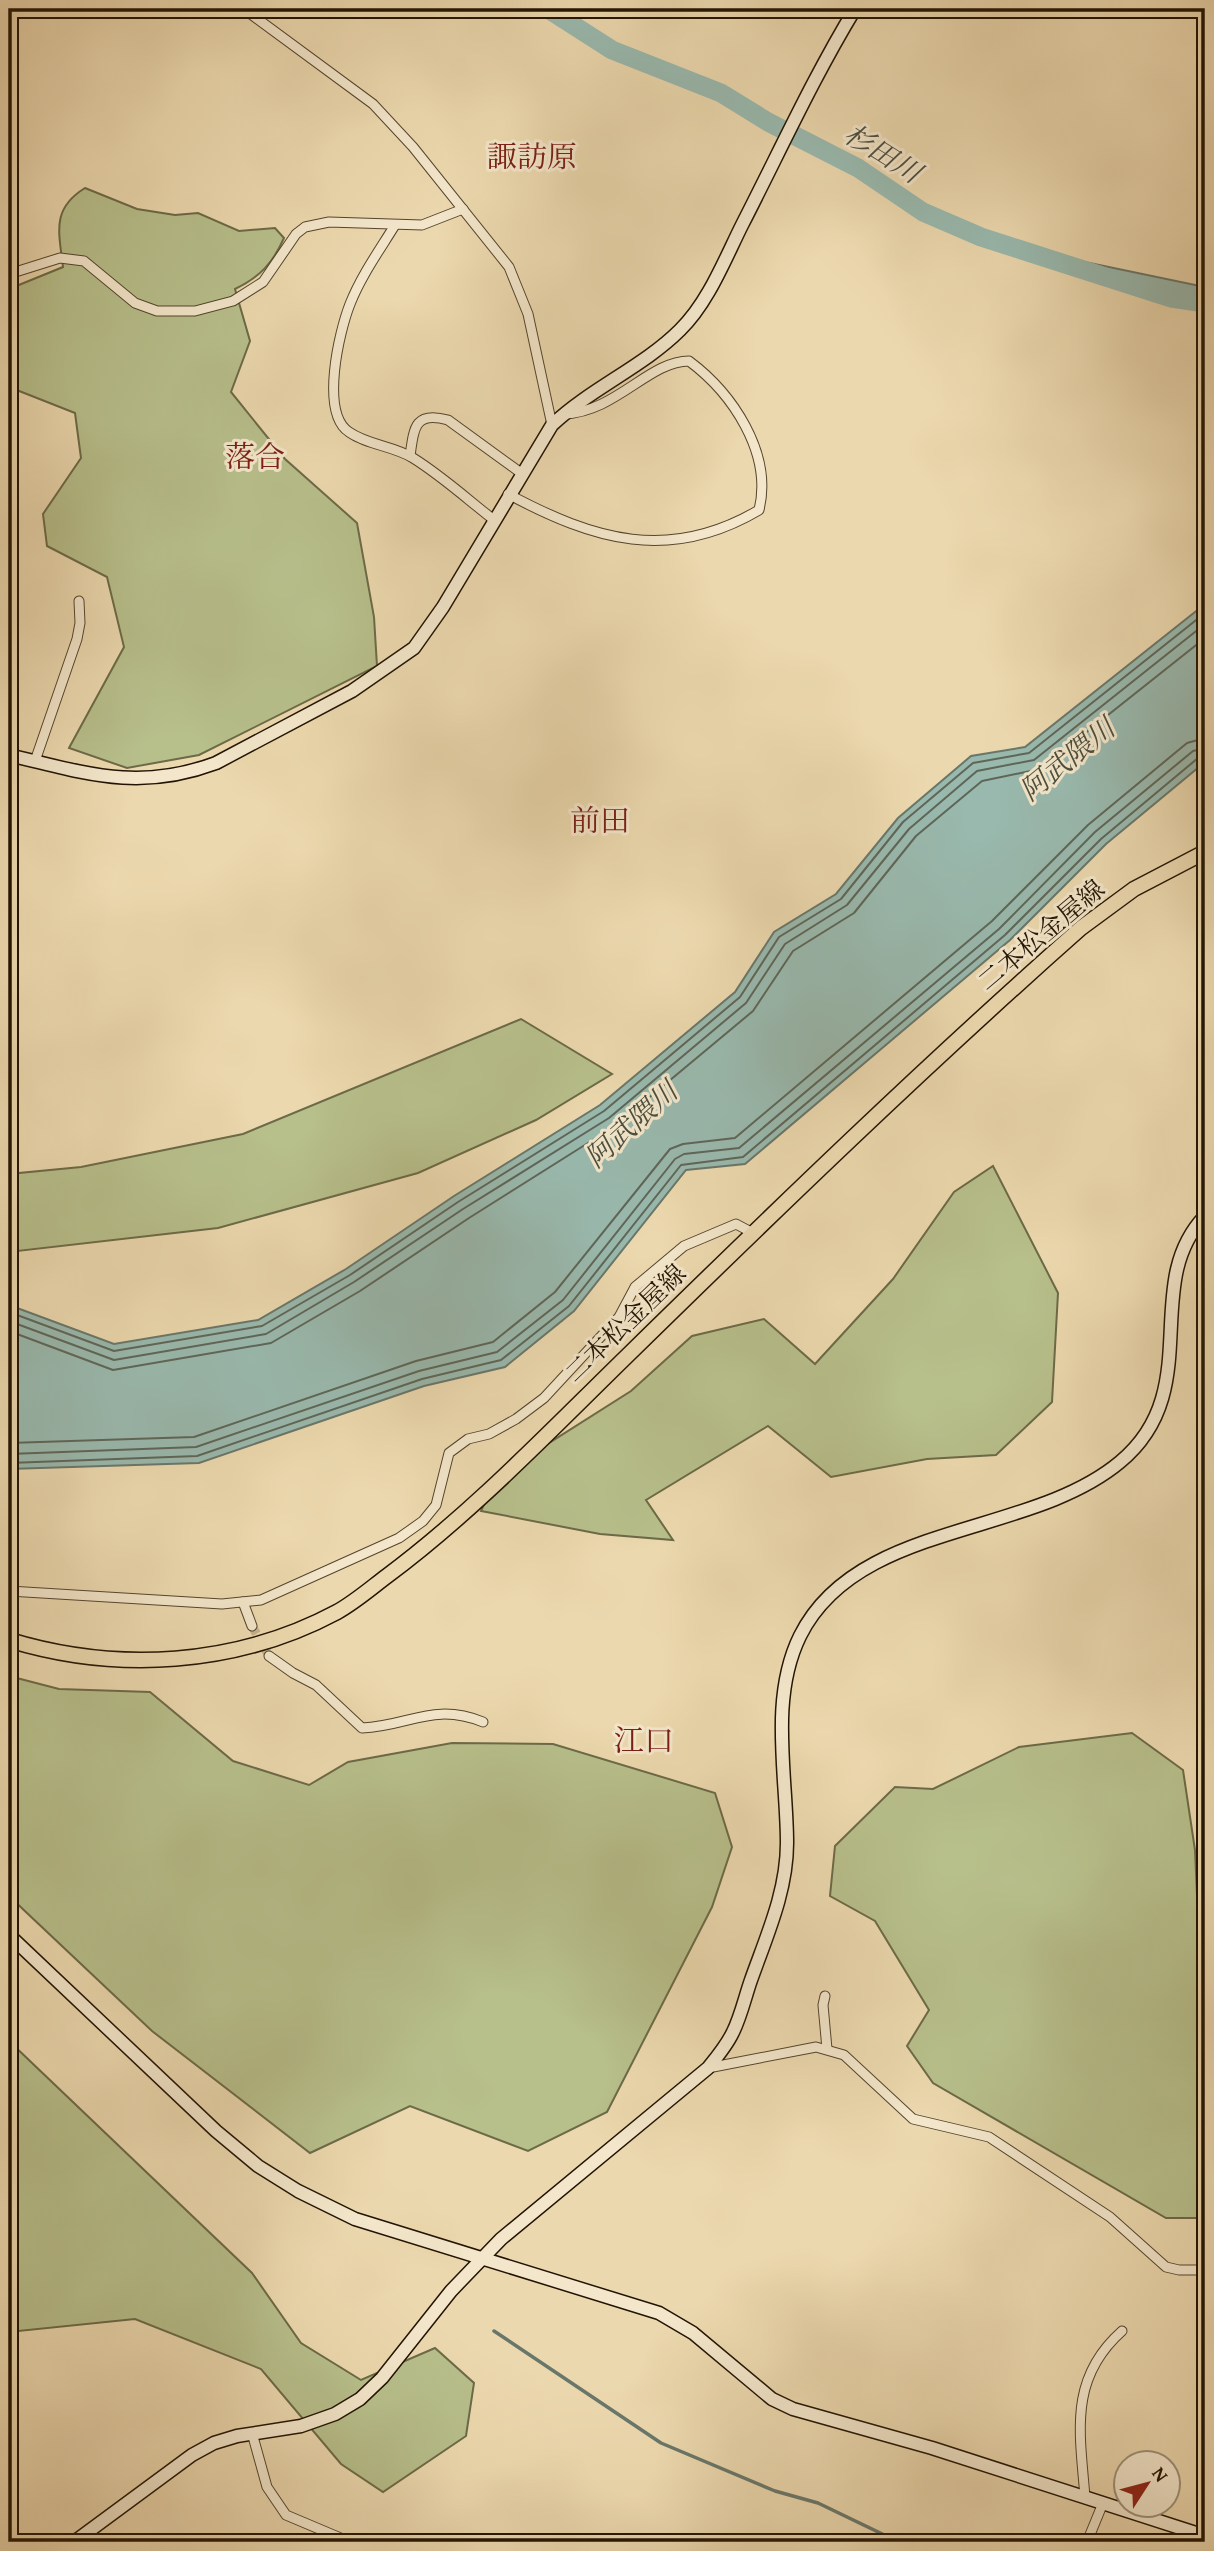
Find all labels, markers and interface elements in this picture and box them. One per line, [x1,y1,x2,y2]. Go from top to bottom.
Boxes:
water label: 杉田川 [837,113,932,194]
district label: 諏訪原 [487,134,577,178]
district label: 落合 [225,434,285,478]
water label: 阿武隈川 [1010,706,1125,810]
district label: 前田 [570,798,630,842]
street label: 二本松金屋線 [968,870,1113,1000]
water label: 阿武隈川 [575,1069,688,1176]
street label: 二本松金屋線 [555,1254,694,1391]
district label: 江口 [614,1718,674,1762]
north arrow [1112,2450,1182,2520]
text: N [1146,2461,1176,2488]

